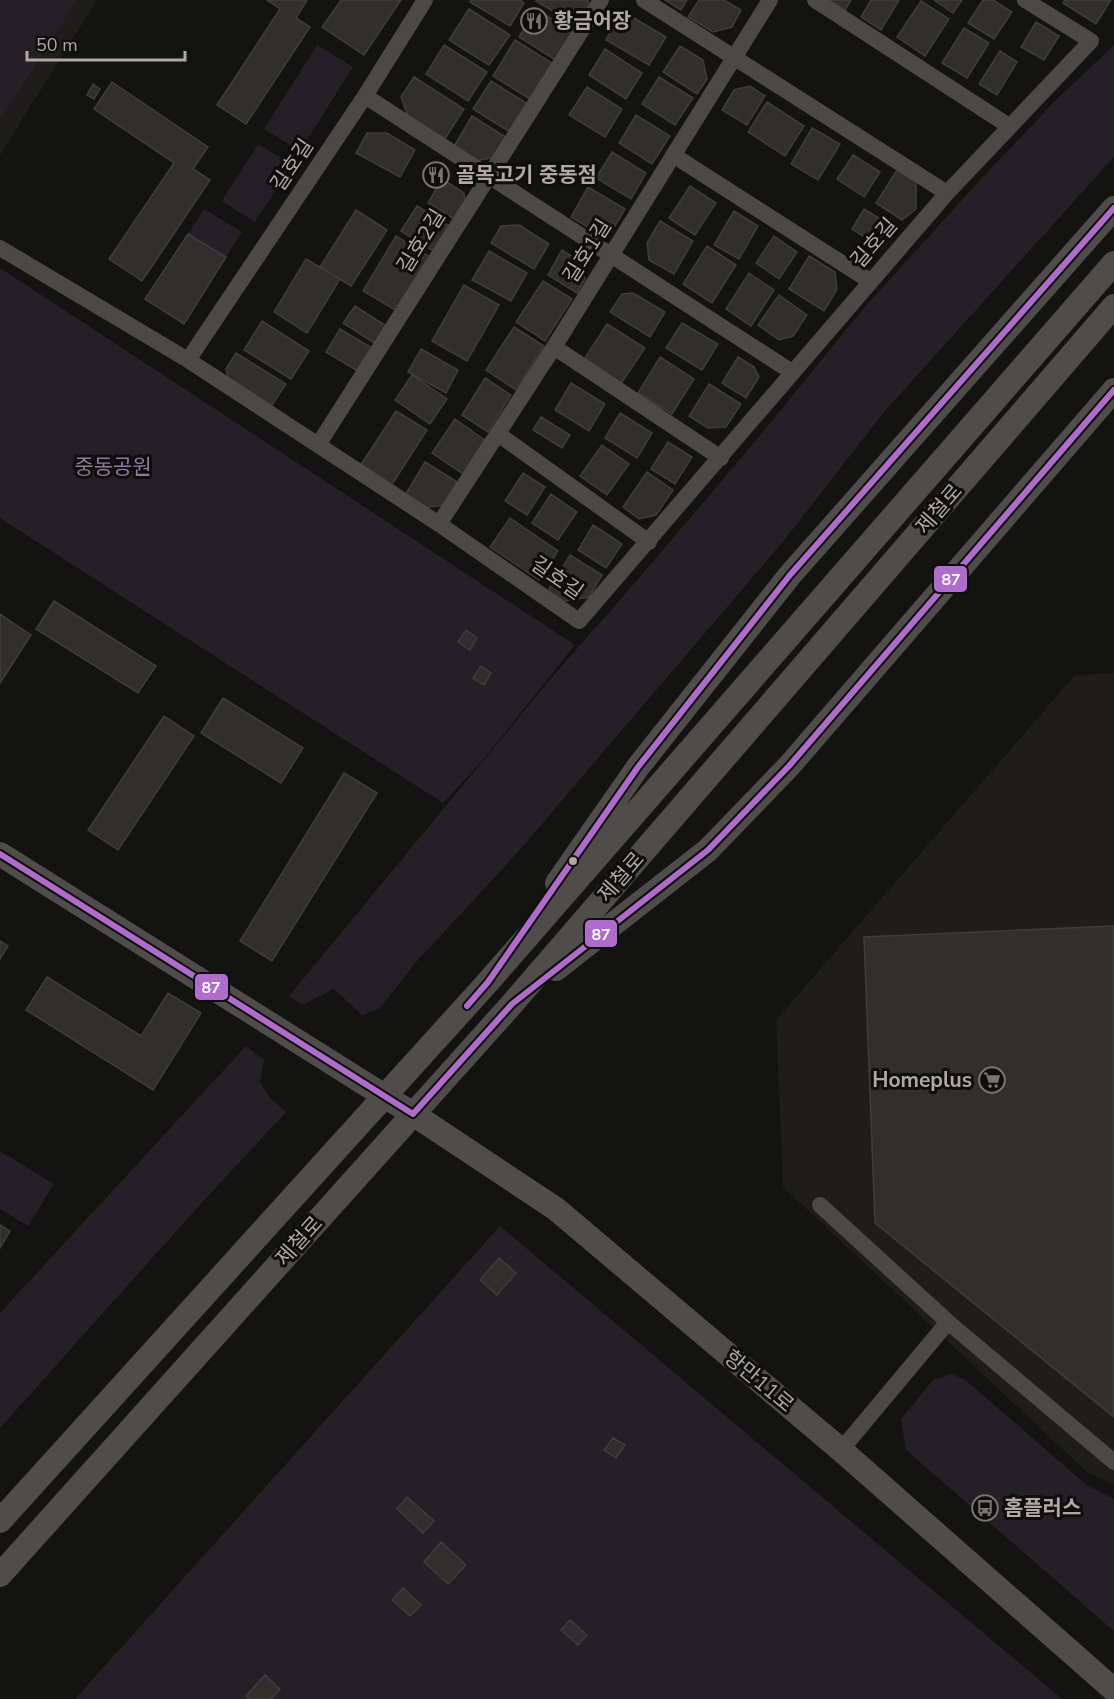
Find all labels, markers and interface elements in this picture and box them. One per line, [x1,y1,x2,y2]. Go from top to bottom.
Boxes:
restaurant icon: 황금어장 [519,6,549,36]
place label: 황금어장 [554,7,631,35]
scale bar [27,24,184,62]
text: 50 m [36,33,78,57]
street label: 길호길 [264,133,320,197]
restaurant icon: 골목고기 중동점 [421,160,451,190]
place label: 골목고기 중동점 [456,161,597,189]
street label: 길호2길 [390,204,452,278]
street label: 길호길 [844,212,904,274]
street label: 길호1길 [556,214,618,288]
park label: 중동공원 [74,453,152,481]
street label: 제철로 [909,478,969,540]
street label: 길호길 [525,550,589,606]
line badge: 87 [933,565,968,593]
text: 87 [941,569,961,591]
street label: 제철로 [591,846,651,908]
unlabelled marker [567,855,579,867]
line badge: 87 [584,919,618,948]
text: 87 [591,924,611,946]
line badge: 87 [194,973,229,1001]
text: 87 [201,977,221,999]
supermarket icon: Homeplus [977,1065,1007,1095]
place label: Homeplus [872,1066,972,1094]
street label: 제철로 [269,1210,329,1272]
street label: 항만11로 [718,1344,800,1418]
bus stop icon: 홈플러스 [970,1493,1000,1523]
place label: 홈플러스 [1004,1494,1081,1522]

